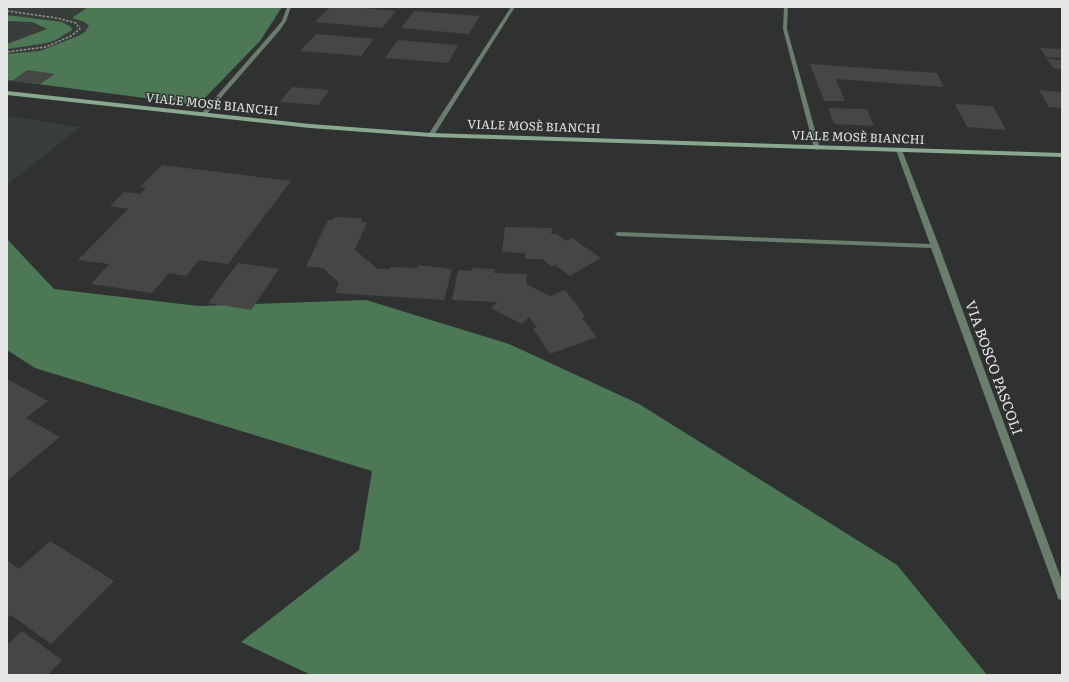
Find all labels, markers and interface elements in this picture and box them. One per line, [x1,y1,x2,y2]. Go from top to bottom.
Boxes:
street label: VIALE MOSÈ BIANCHI [145,91,279,119]
street label: VIALE MOSÈ BIANCHI [467,117,601,137]
street label: VIALE MOSÈ BIANCHI [791,128,925,148]
street label: VIA BOSCO PASCOLI [961,299,1025,437]

